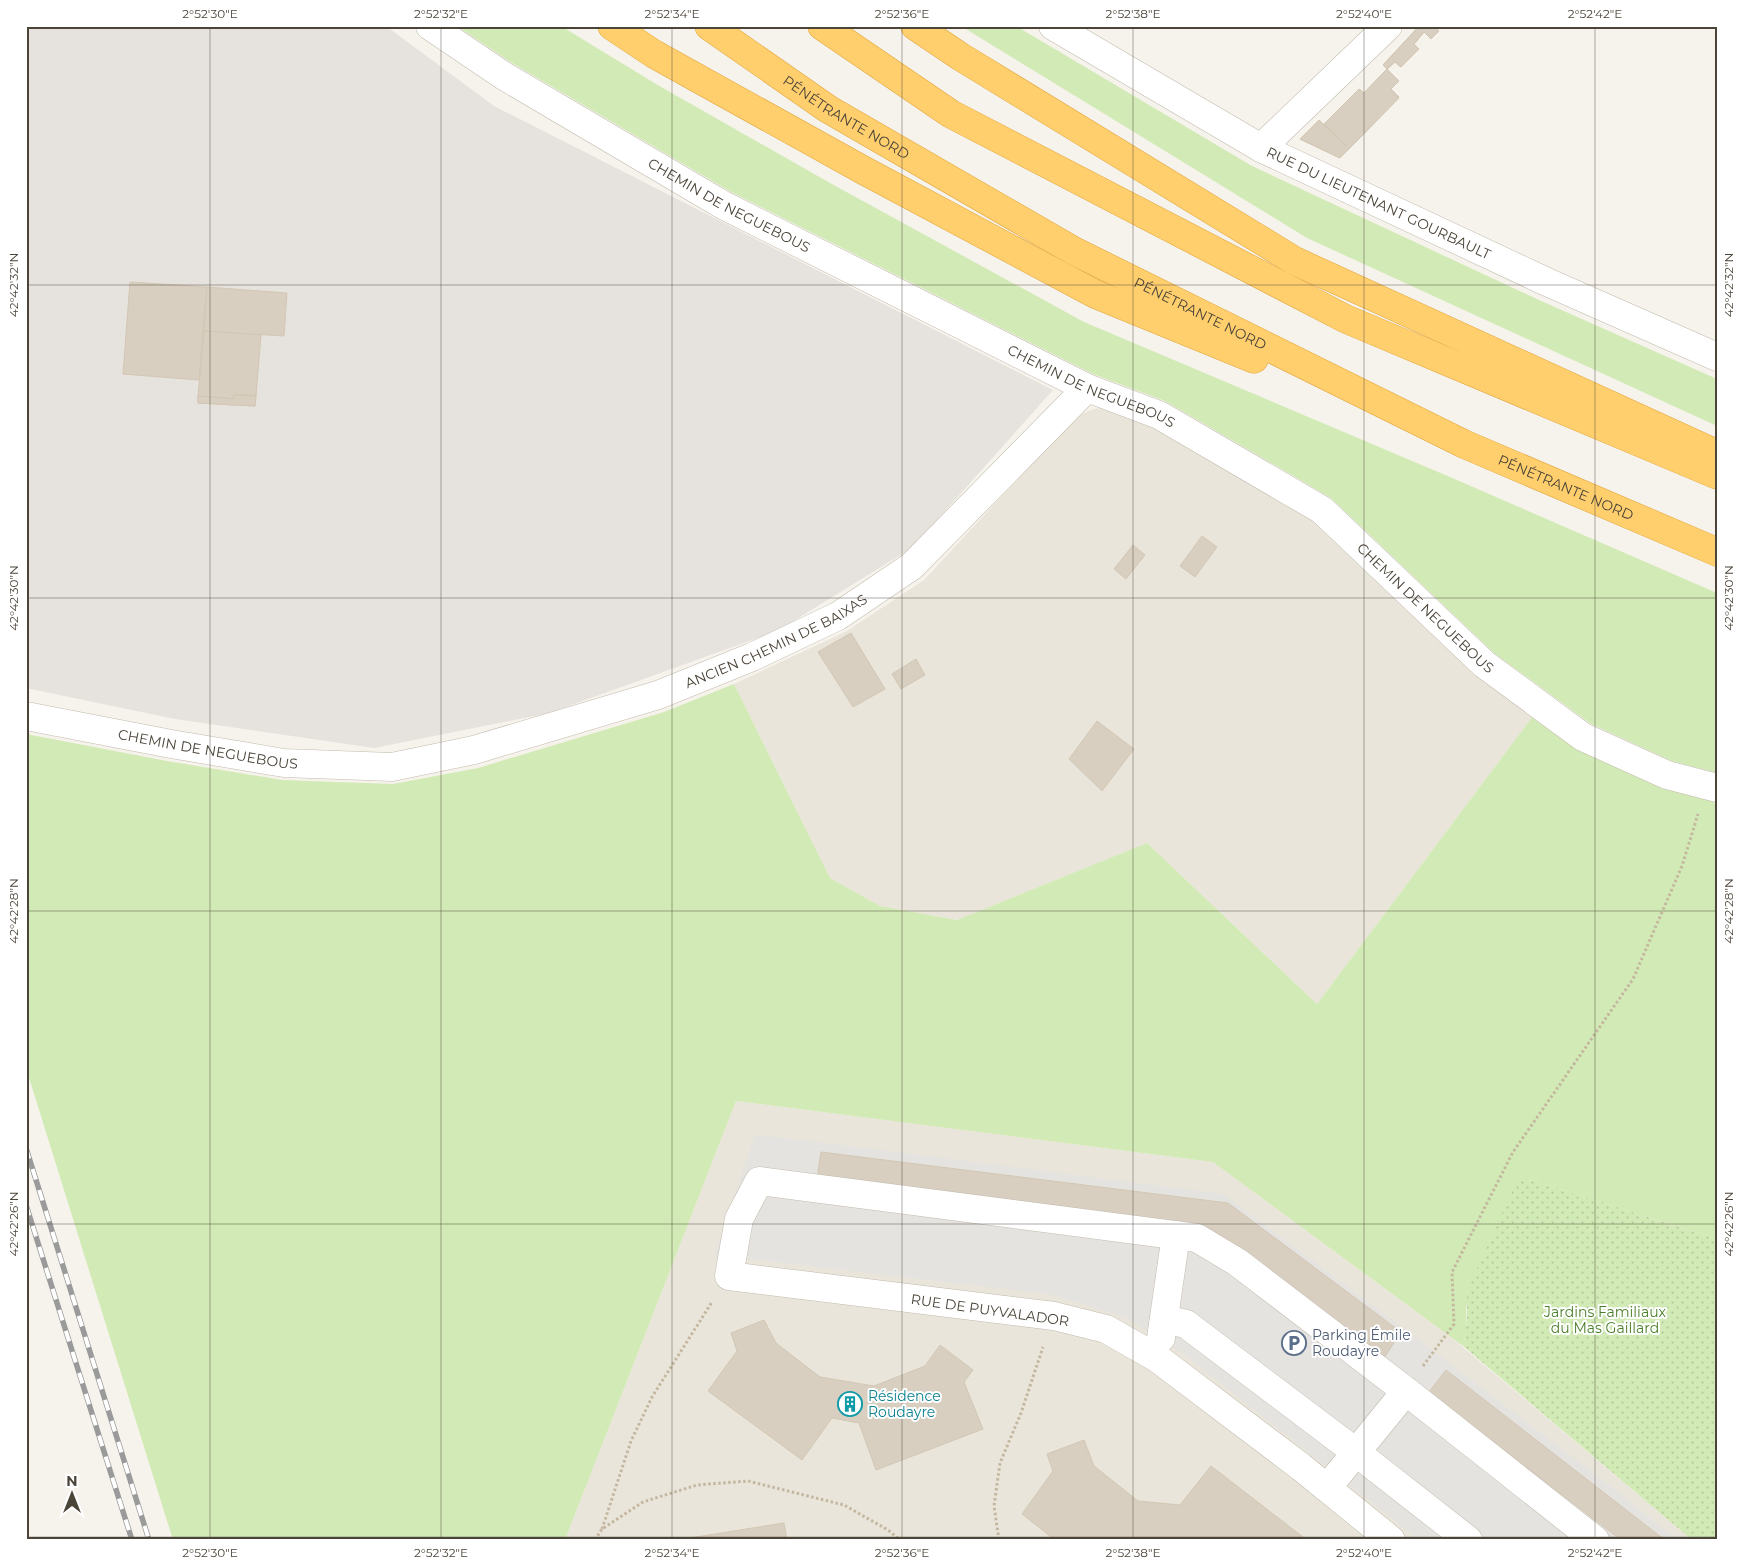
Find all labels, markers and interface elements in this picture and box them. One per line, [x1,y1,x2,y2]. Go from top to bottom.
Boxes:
text: 2°52'30"E [182,6,238,21]
text: 2°52'32"E [414,6,468,21]
text: 2°52'34"E [645,6,699,21]
text: 2°52'36"E [875,6,929,21]
text: 2°52'38"E [1105,6,1161,21]
text: 2°52'40"E [1336,6,1392,21]
text: 2°52'42"E [1568,6,1622,21]
street label: PÉNÉTRANTE NORD [779,71,913,163]
street label: RUE DU LIEUTENANT GOURBAULT [1263,143,1494,263]
street label: CHEMIN DE NEGUEBOUS [645,154,813,256]
text: 42°42'32"N [6,253,21,317]
text: 42°42'32"N [1721,253,1736,317]
street label: PÉNÉTRANTE NORD [1131,273,1270,354]
street label: CHEMIN DE NEGUEBOUS [1004,340,1178,431]
street label: PÉNÉTRANTE NORD [1495,451,1636,524]
street label: CHEMIN DE NEGUEBOUS [1353,539,1497,677]
text: 42°42'30"N [6,565,21,631]
text: 42°42'30"N [1721,565,1736,631]
street label: ANCIEN CHEMIN DE BAIXAS [682,590,871,692]
street label: CHEMIN DE NEGUEBOUS [117,725,298,773]
text: 42°42'28"N [6,878,21,944]
text: 42°42'28"N [1721,878,1736,944]
text: 42°42'26"N [6,1192,21,1256]
text: 42°42'26"N [1721,1192,1736,1256]
street label: RUE DE PUYVALADOR [910,1290,1070,1330]
park label: Jardins Familiaux du Mas Gaillard [1543,1303,1667,1337]
place label: Parking Émile Roudayre [1312,1326,1411,1360]
parking icon: Parking Émile Roudayre [1281,1330,1307,1356]
place label: Résidence Roudayre [868,1387,941,1421]
building icon: Résidence Roudayre [837,1391,863,1417]
north arrow [48,1468,98,1518]
text: N [66,1472,78,1490]
text: 2°52'30"E [182,1545,238,1560]
text: 2°52'32"E [414,1545,468,1560]
text: 2°52'34"E [645,1545,699,1560]
text: 2°52'36"E [875,1545,929,1560]
text: 2°52'38"E [1105,1545,1161,1560]
text: 2°52'40"E [1336,1545,1392,1560]
text: 2°52'42"E [1568,1545,1622,1560]

